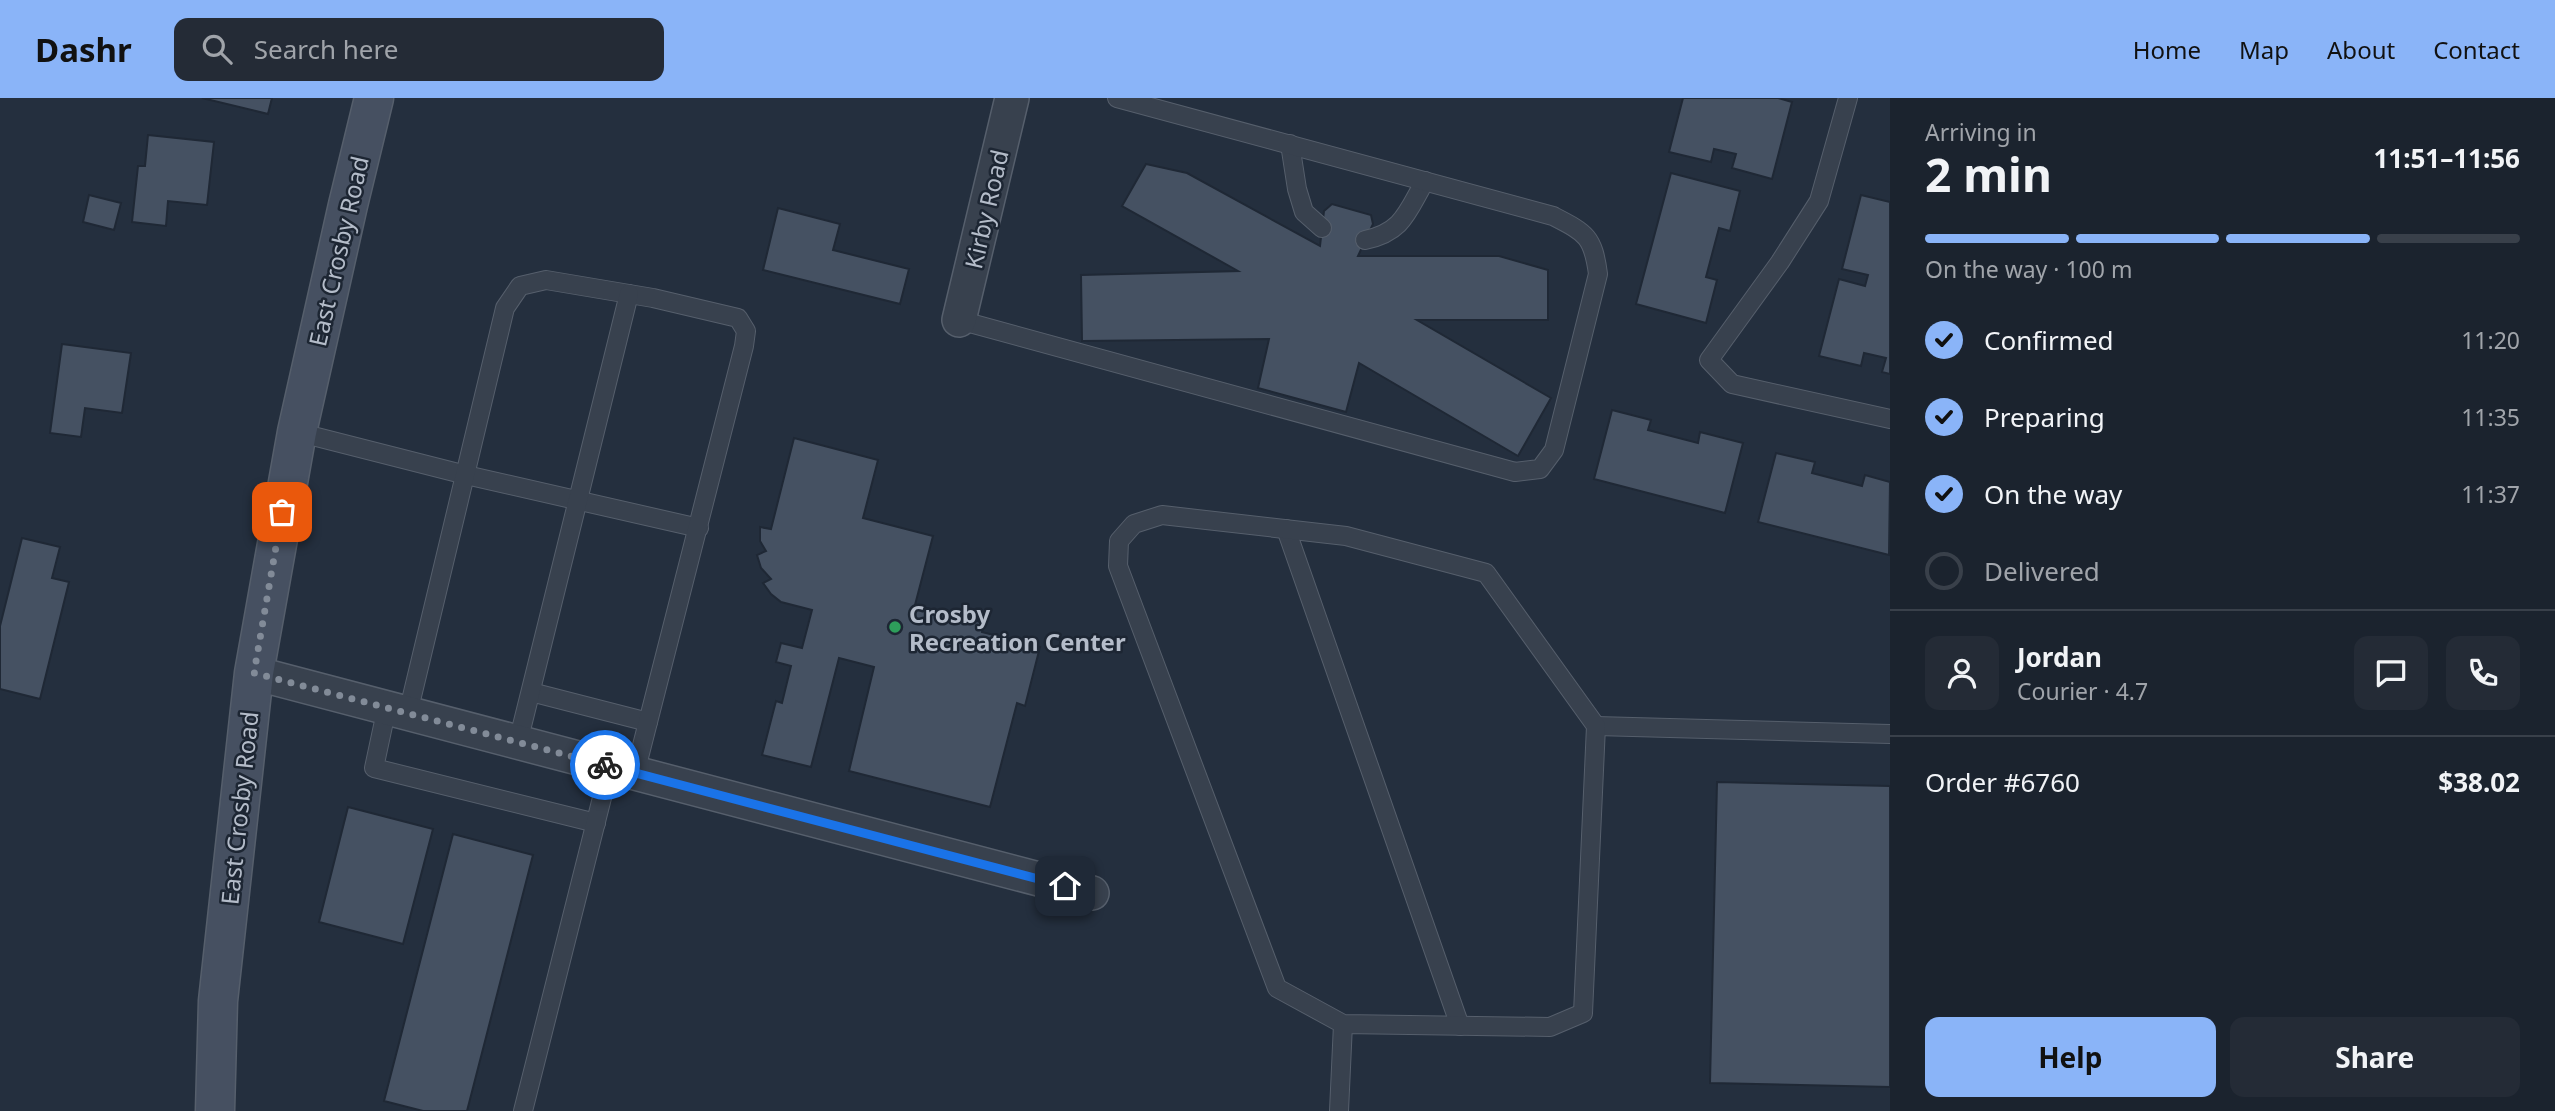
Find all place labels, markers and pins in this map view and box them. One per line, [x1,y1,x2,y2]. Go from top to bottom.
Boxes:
pin [252,482,312,542]
place label: Crosby Recreation Center [909,597,1126,658]
marker: Crosby Recreation Center [887,619,903,635]
pin [1035,856,1095,916]

